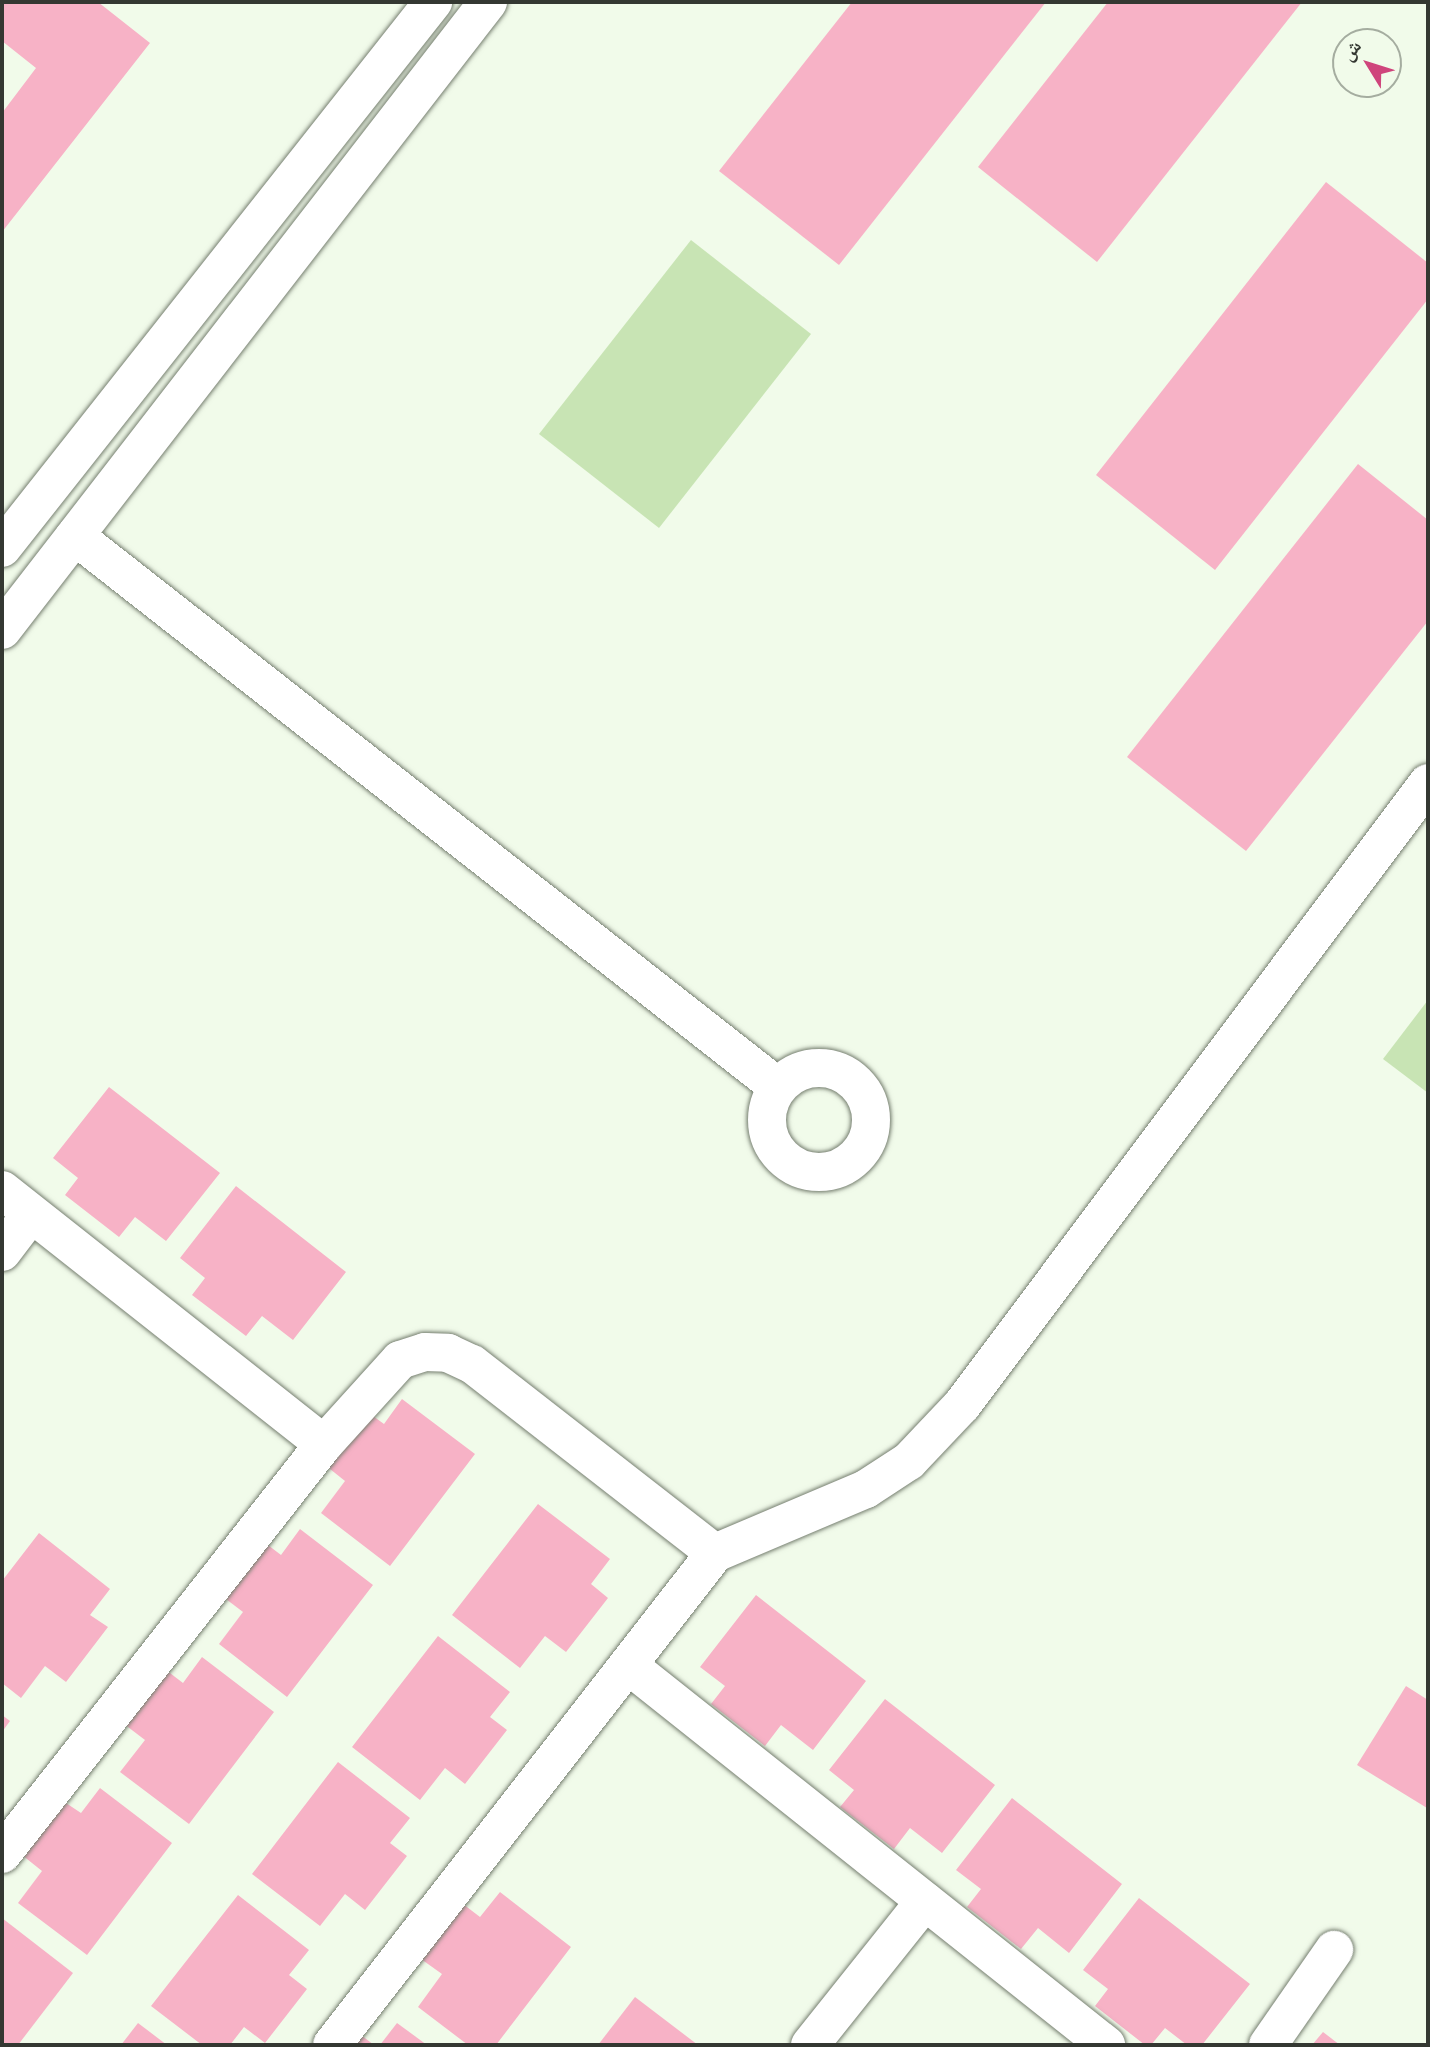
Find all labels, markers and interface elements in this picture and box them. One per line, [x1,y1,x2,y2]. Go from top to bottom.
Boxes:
north arrow [1332,28,1402,98]
text: ش [1336,36,1368,67]

